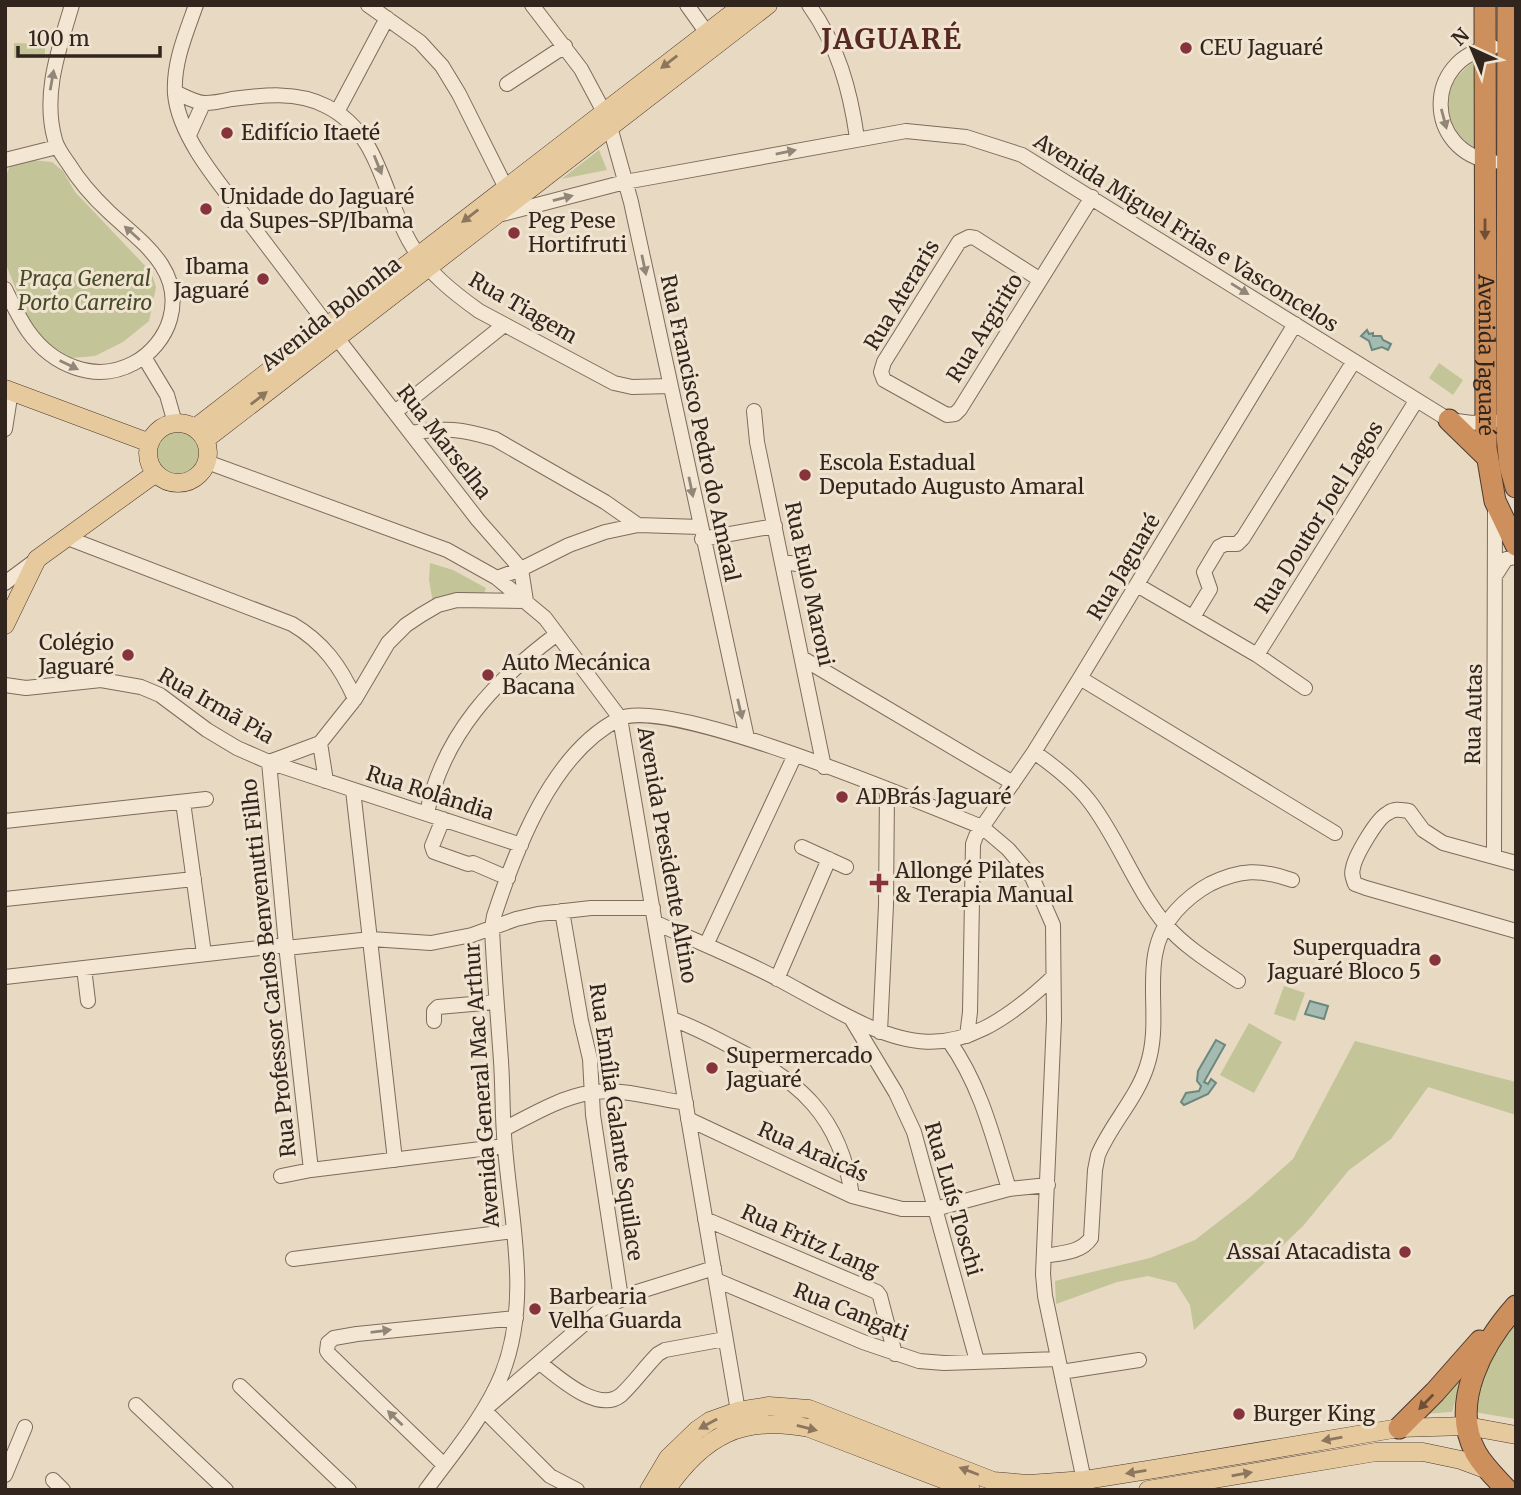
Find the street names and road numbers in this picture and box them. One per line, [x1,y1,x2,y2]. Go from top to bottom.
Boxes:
street label: Avenida Miguel Frias e Vasconcelos [1028,127,1344,338]
street label: Rua Ateraris [858,235,945,355]
street label: Avenida Bolonha [255,251,406,377]
street label: Rua Tiagem [464,266,582,349]
street label: Rua Argirito [940,268,1029,387]
street label: Rua Francisco Pedro do Amaral [655,272,746,584]
street label: Avenida Jaguaré [1473,273,1500,436]
street label: Rua Marselha [391,379,497,504]
street label: Rua Doutor Joel Lagos [1248,416,1389,618]
street label: Rua Eulo Maroni [779,499,840,669]
street label: Rua Jaguaré [1081,509,1166,625]
street label: Rua Irmã Pia [154,662,279,750]
street label: Rua Autas [1459,663,1488,765]
street label: Avenida Presidente Altino [631,724,703,985]
street label: Rua Rolândia [363,759,497,826]
street label: Rua Professor Carlos Benvenutti Filho [235,777,302,1159]
street label: Avenida General Mac Arthur [458,942,505,1229]
street label: Rua Emília Galante Squilace [584,981,649,1263]
street label: Rua Araicás [754,1115,873,1188]
street label: Rua Luís Toschi [919,1119,988,1279]
street label: Rua Fritz Lang [737,1198,883,1283]
street label: Rua Cangati [790,1276,913,1347]

